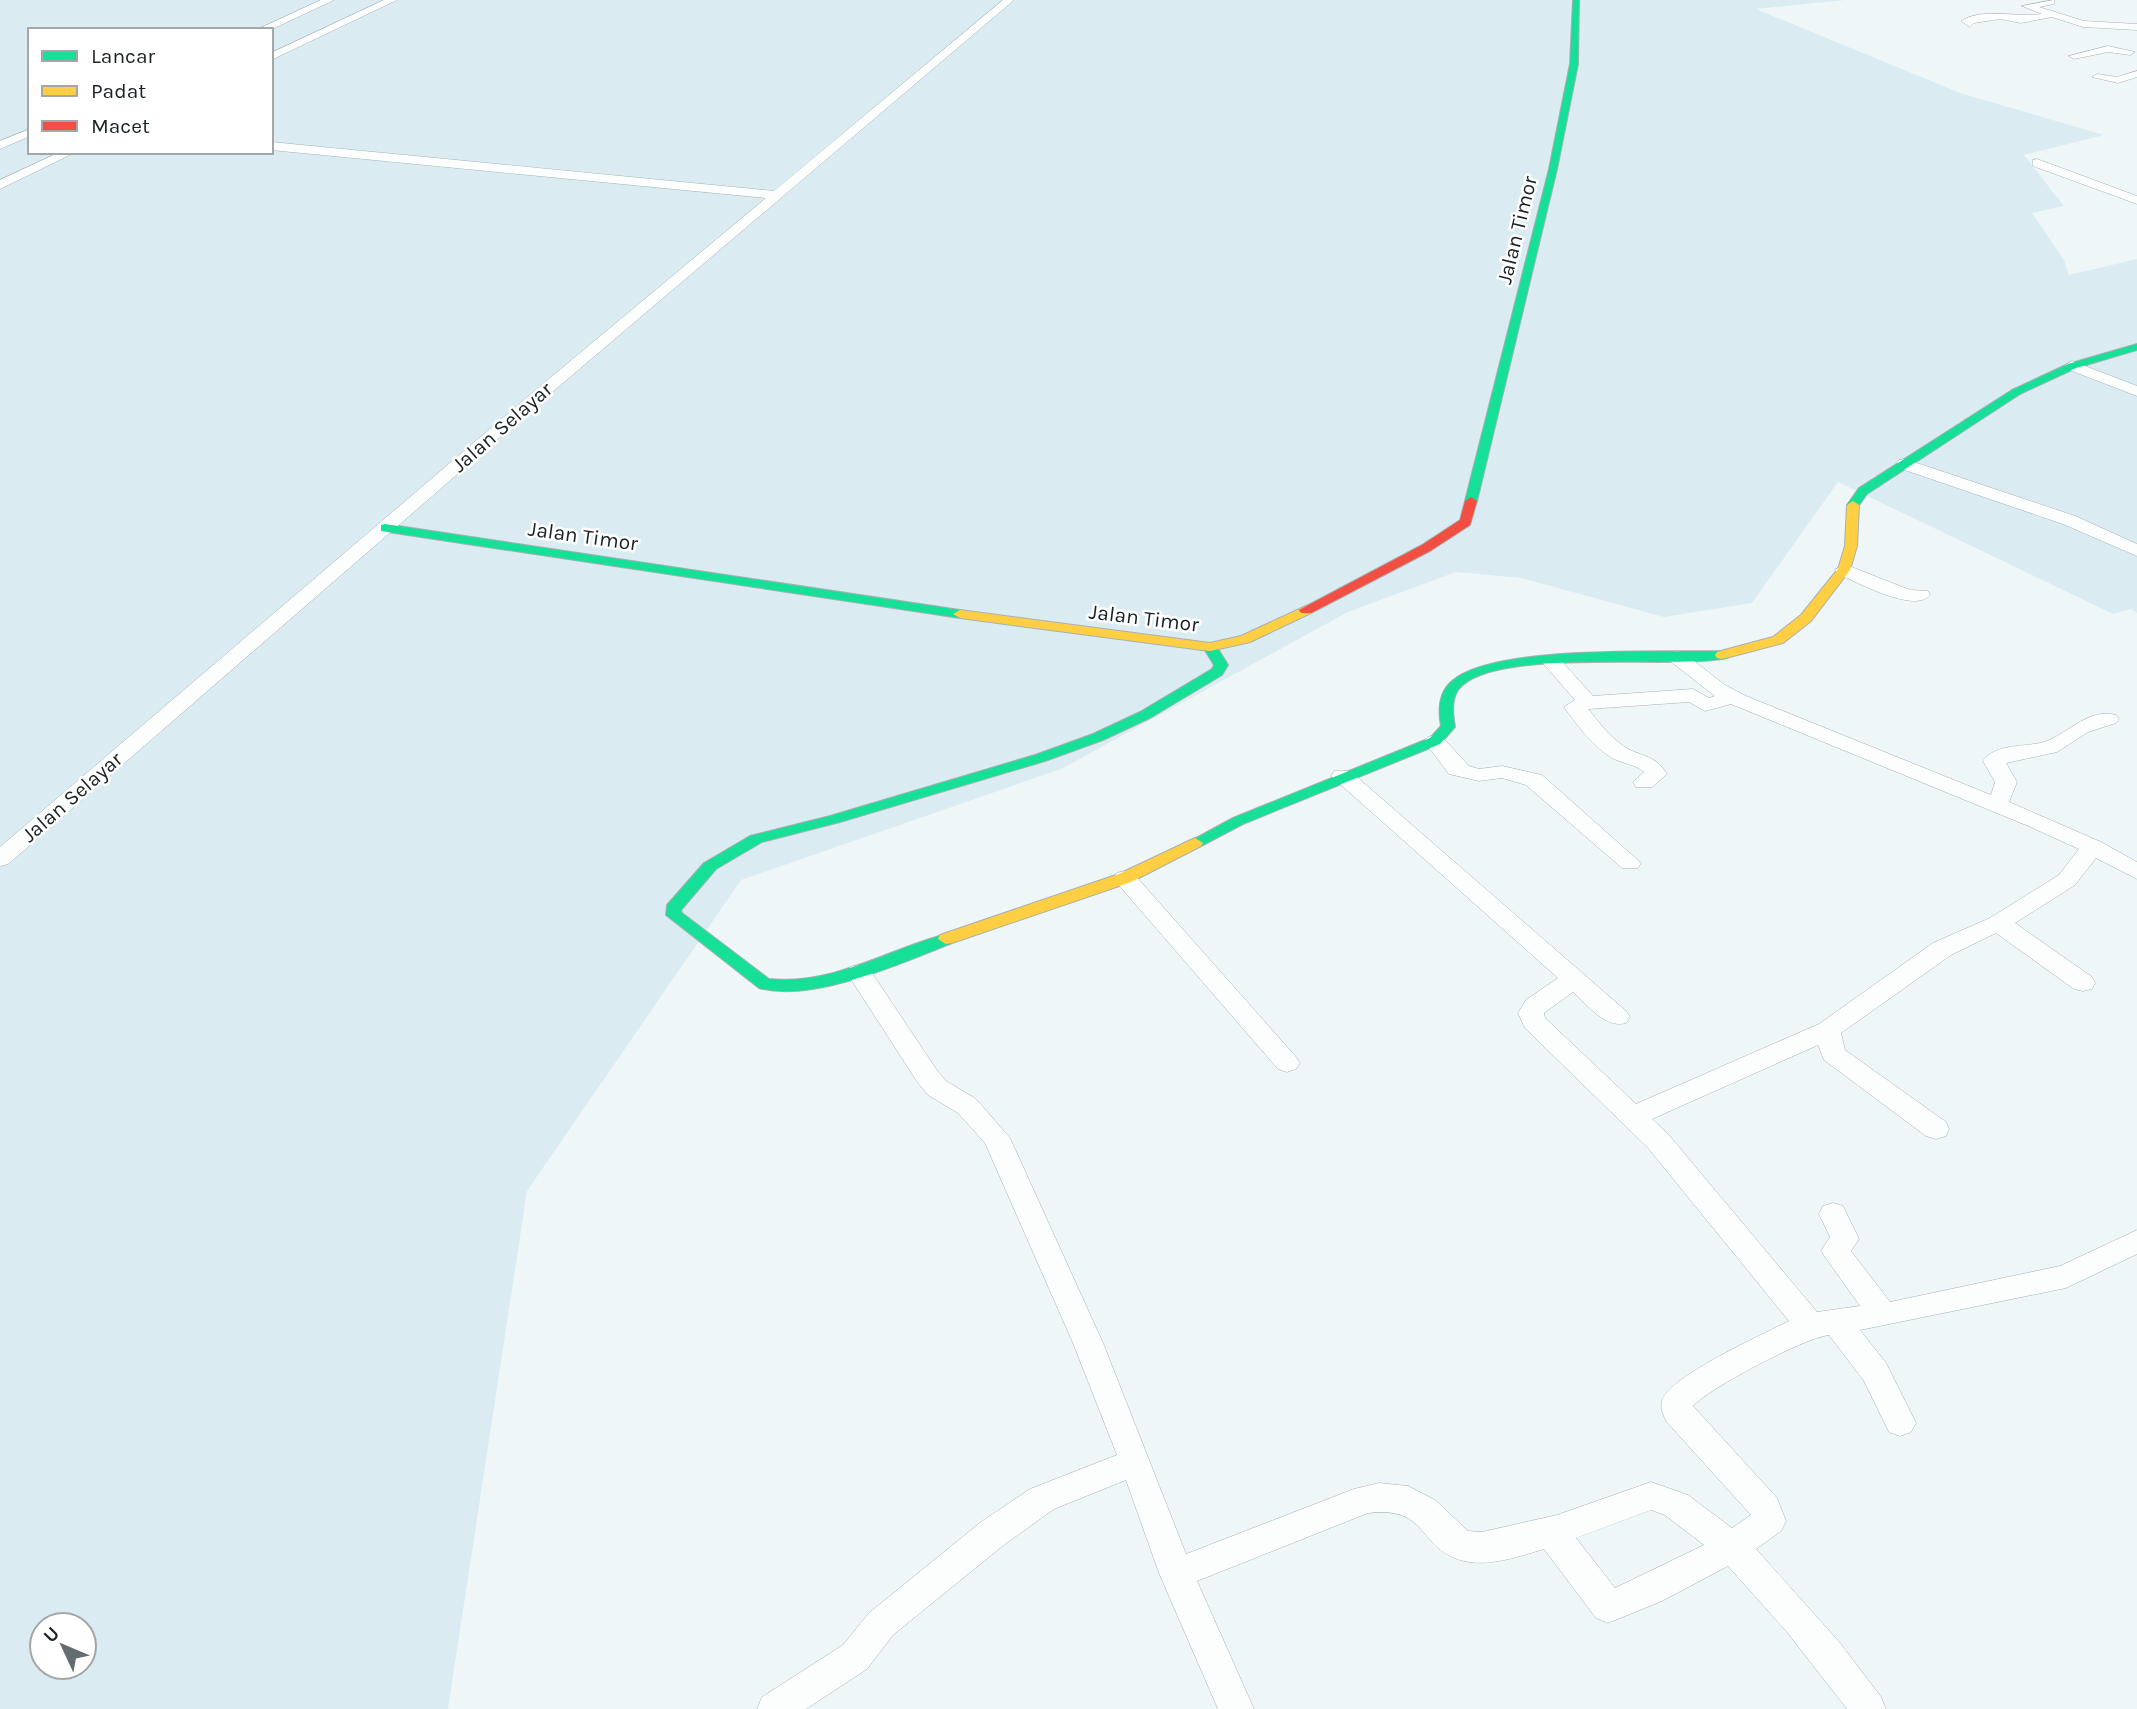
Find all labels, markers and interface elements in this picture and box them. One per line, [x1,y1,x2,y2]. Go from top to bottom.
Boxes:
legend [28,28,273,154]
text: Lancar [91,44,155,68]
text: Padat [91,79,146,103]
text: Macet [91,114,150,138]
street label: Jalan Timor [1492,173,1542,287]
street label: Jalan Selayar [447,377,557,477]
street label: Jalan Timor [527,516,640,556]
street label: Jalan Timor [1088,599,1201,637]
street label: Jalan Selayar [17,747,127,847]
north arrow [28,1611,98,1681]
text: U [39,1623,64,1647]

